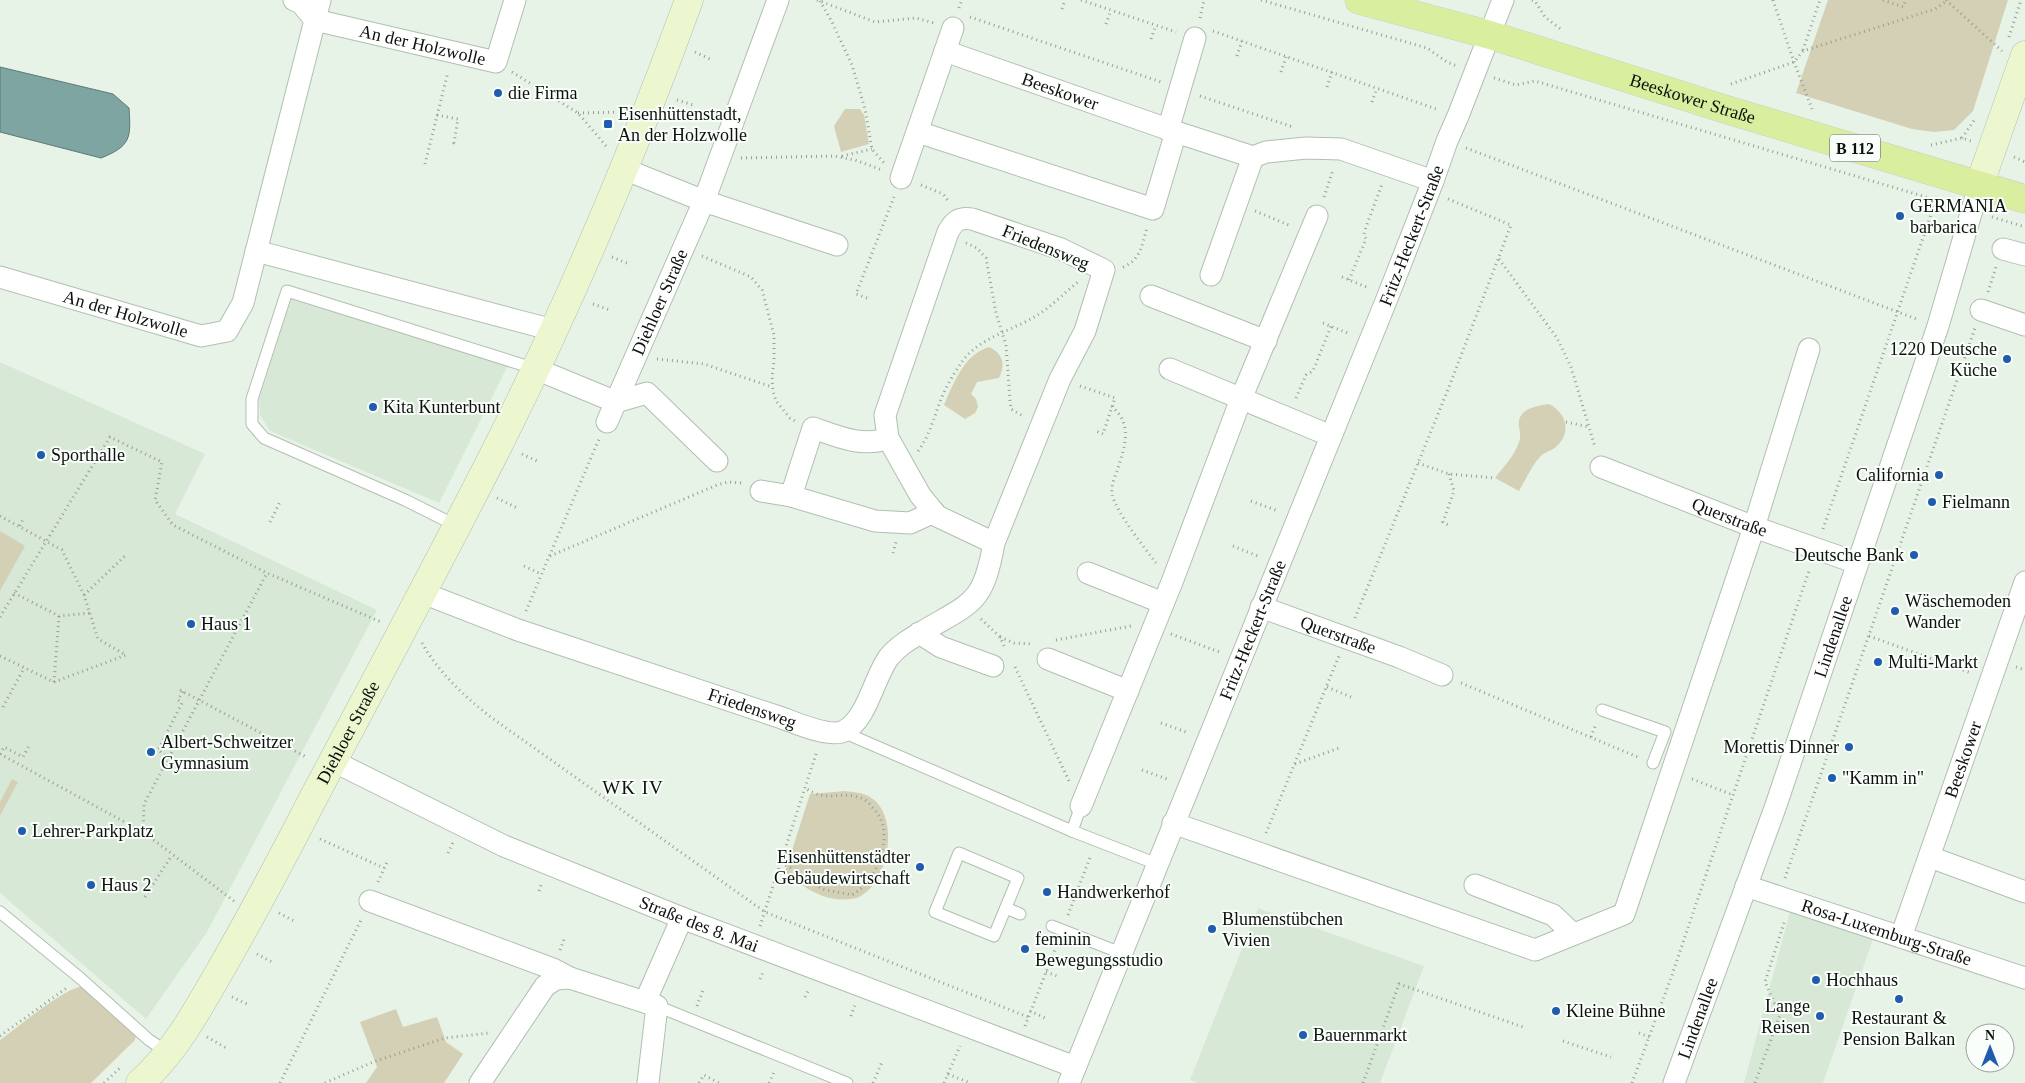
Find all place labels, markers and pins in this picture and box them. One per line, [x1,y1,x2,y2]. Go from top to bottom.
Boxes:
place label: die Firma [508,83,578,103]
marker: die Firma [492,87,504,99]
place label: Eisenhüttenstadt, An der Holzwolle [618,104,747,145]
marker: Eisenhüttenstadt, An der Holzwolle [602,118,614,130]
place label: GERMANIA barbarica [1910,196,2007,237]
marker: GERMANIA barbarica [1894,210,1906,222]
place label: 1220 Deutsche Küche [1890,339,1997,380]
marker: 1220 Deutsche Küche [2001,353,2013,365]
place label: Kita Kunterbunt [383,397,500,417]
marker: Kita Kunterbunt [367,401,379,413]
place label: Sporthalle [51,445,125,465]
marker: Sporthalle [35,449,47,461]
place label: California [1856,465,1929,485]
marker: California [1933,469,1945,481]
place label: Fielmann [1942,492,2010,512]
marker: Fielmann [1926,496,1938,508]
place label: Deutsche Bank [1795,545,1904,565]
marker: Deutsche Bank [1908,549,1920,561]
place label: Wäschemoden Wander [1905,591,2011,632]
marker: Wäschemoden Wander [1889,605,1901,617]
place label: Haus 1 [201,614,252,634]
marker: Haus 1 [185,618,197,630]
place label: Multi-Markt [1888,652,1978,672]
marker: Multi-Markt [1872,656,1884,668]
place label: Albert-Schweitzer Gymnasium [161,732,293,773]
place label: Morettis Dinner [1724,737,1839,757]
marker: Morettis Dinner [1843,741,1855,753]
marker: Albert-Schweitzer Gymnasium [145,746,157,758]
place label: "Kamm in" [1842,768,1924,788]
marker: "Kamm in" [1826,772,1838,784]
place label: Lehrer-Parkplatz [32,821,154,841]
marker: Lehrer-Parkplatz [16,825,28,837]
place label: Eisenhüttenstädter Gebäudewirtschaft [774,847,910,888]
marker: Eisenhüttenstädter Gebäudewirtschaft [914,861,926,873]
place label: Haus 2 [101,875,152,895]
marker: Haus 2 [85,879,97,891]
place label: Handwerkerhof [1057,882,1170,902]
marker: Handwerkerhof [1041,886,1053,898]
place label: Blumenstübchen Vivien [1222,909,1343,950]
marker: Blumenstübchen Vivien [1206,923,1218,935]
place label: feminin Bewegungsstudio [1035,929,1163,970]
marker: feminin Bewegungsstudio [1019,943,1031,955]
place label: Hochhaus [1826,970,1898,990]
marker: Hochhaus [1810,974,1822,986]
marker: Restaurant & Pension Balkan [1893,993,1905,1005]
place label: Lange Reisen [1761,996,1810,1037]
place label: Kleine Bühne [1566,1001,1665,1021]
marker: Kleine Bühne [1550,1005,1562,1017]
place label: Restaurant & Pension Balkan [1843,1008,1955,1049]
marker: Lange Reisen [1814,1010,1826,1022]
place label: Bauernmarkt [1313,1025,1407,1045]
marker: Bauernmarkt [1297,1029,1309,1041]

